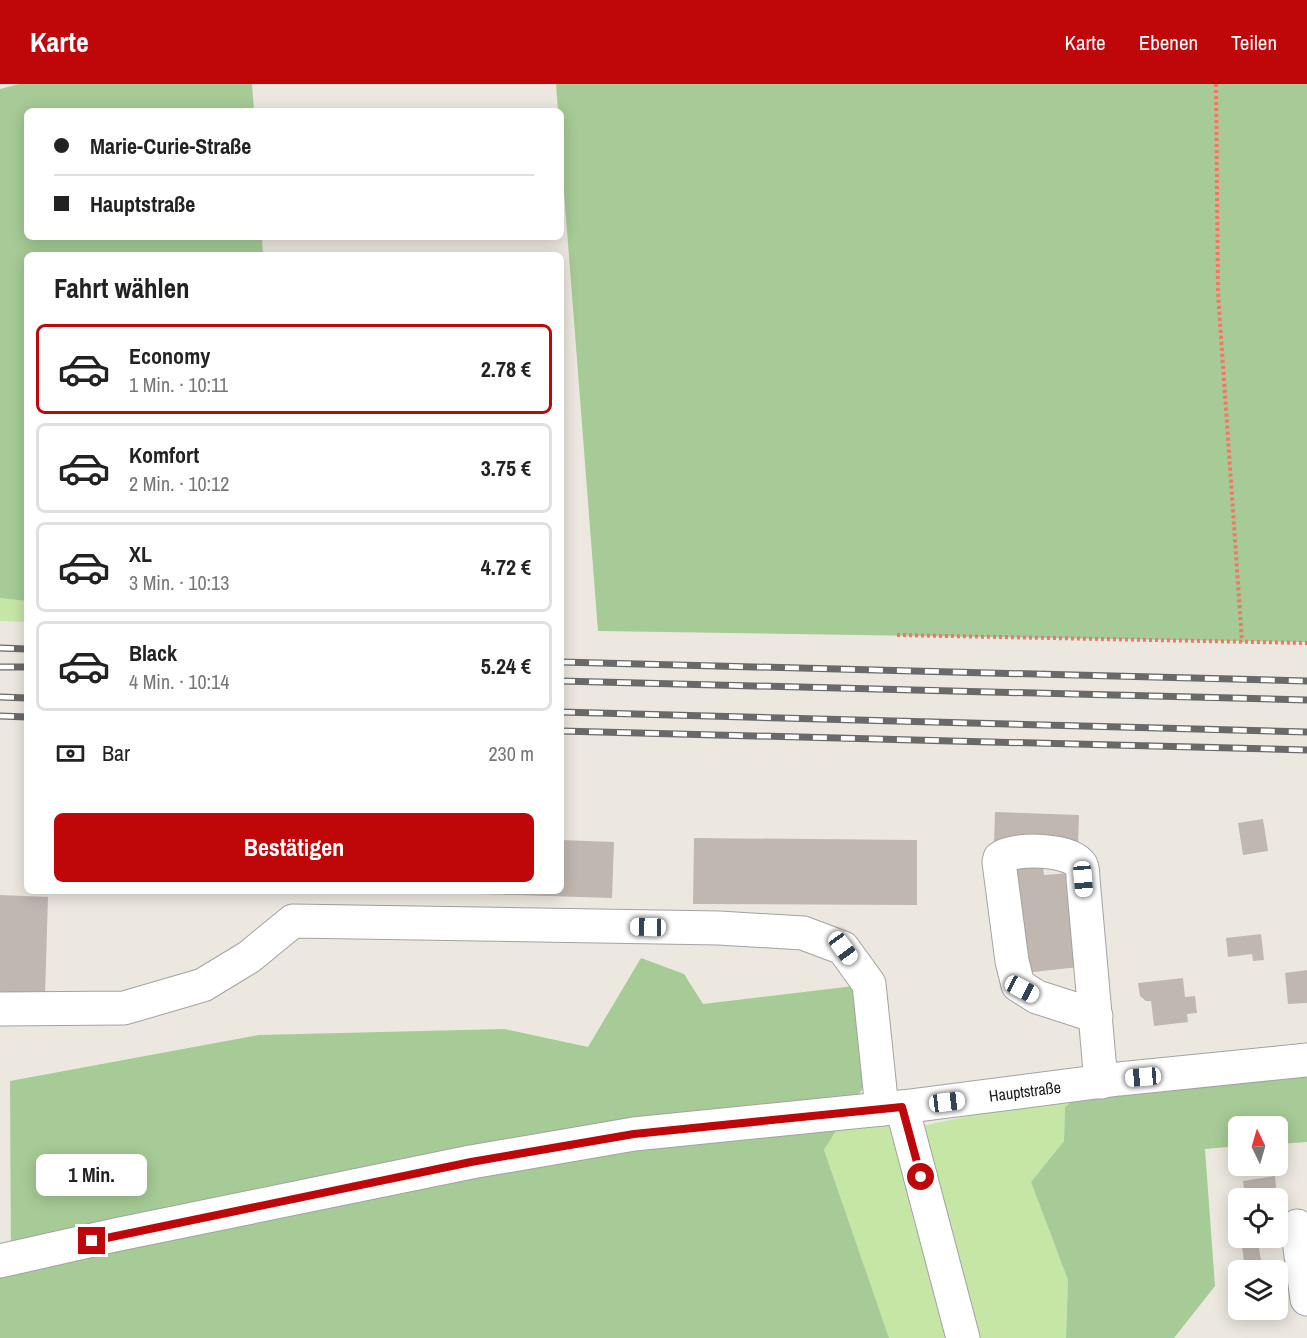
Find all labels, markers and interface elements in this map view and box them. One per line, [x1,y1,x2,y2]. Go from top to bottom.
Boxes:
text: Karte [30,23,89,61]
text: Karte [1065,28,1106,57]
text: Ebenen [1139,28,1198,57]
text: Teilen [1231,28,1277,57]
text: Marie-Curie-Straße [90,131,251,161]
text: Hauptstraße [90,189,195,219]
text: Fahrt wählen [54,270,190,306]
text: Economy [129,341,210,371]
icon: car [57,342,111,396]
text: 2.78 € [481,354,531,384]
text: 1 Min. · 10:11 [129,371,228,398]
text: Komfort [129,440,199,470]
icon: car [57,441,111,495]
text: 3.75 € [481,453,531,483]
text: 2 Min. · 10:12 [129,470,229,497]
text: XL [129,539,152,569]
icon: car [57,540,111,594]
text: 4.72 € [481,552,531,582]
text: 3 Min. · 10:13 [129,569,229,596]
text: Black [129,638,177,668]
icon: car [57,639,111,693]
text: 5.24 € [481,651,531,681]
text: 4 Min. · 10:14 [129,668,229,695]
icon: cash [54,737,87,770]
text: Bar [102,738,130,768]
text: 230 m [488,740,534,767]
button: Bestätigen [54,813,534,882]
car [1072,860,1094,898]
car [630,918,666,936]
car [825,928,861,968]
car [1002,973,1042,1005]
car [1124,1066,1162,1088]
street label: Hauptstraße [988,1076,1062,1107]
car [928,1091,966,1113]
north arrow [1228,1116,1288,1176]
map controls [1228,1116,1288,1320]
callout: 1 Min. [36,1154,148,1196]
text: 1 Min. [68,1161,115,1188]
route start [907,1163,934,1190]
button: locate [1228,1188,1288,1248]
route end [78,1227,105,1254]
button: layers [1228,1260,1288,1320]

